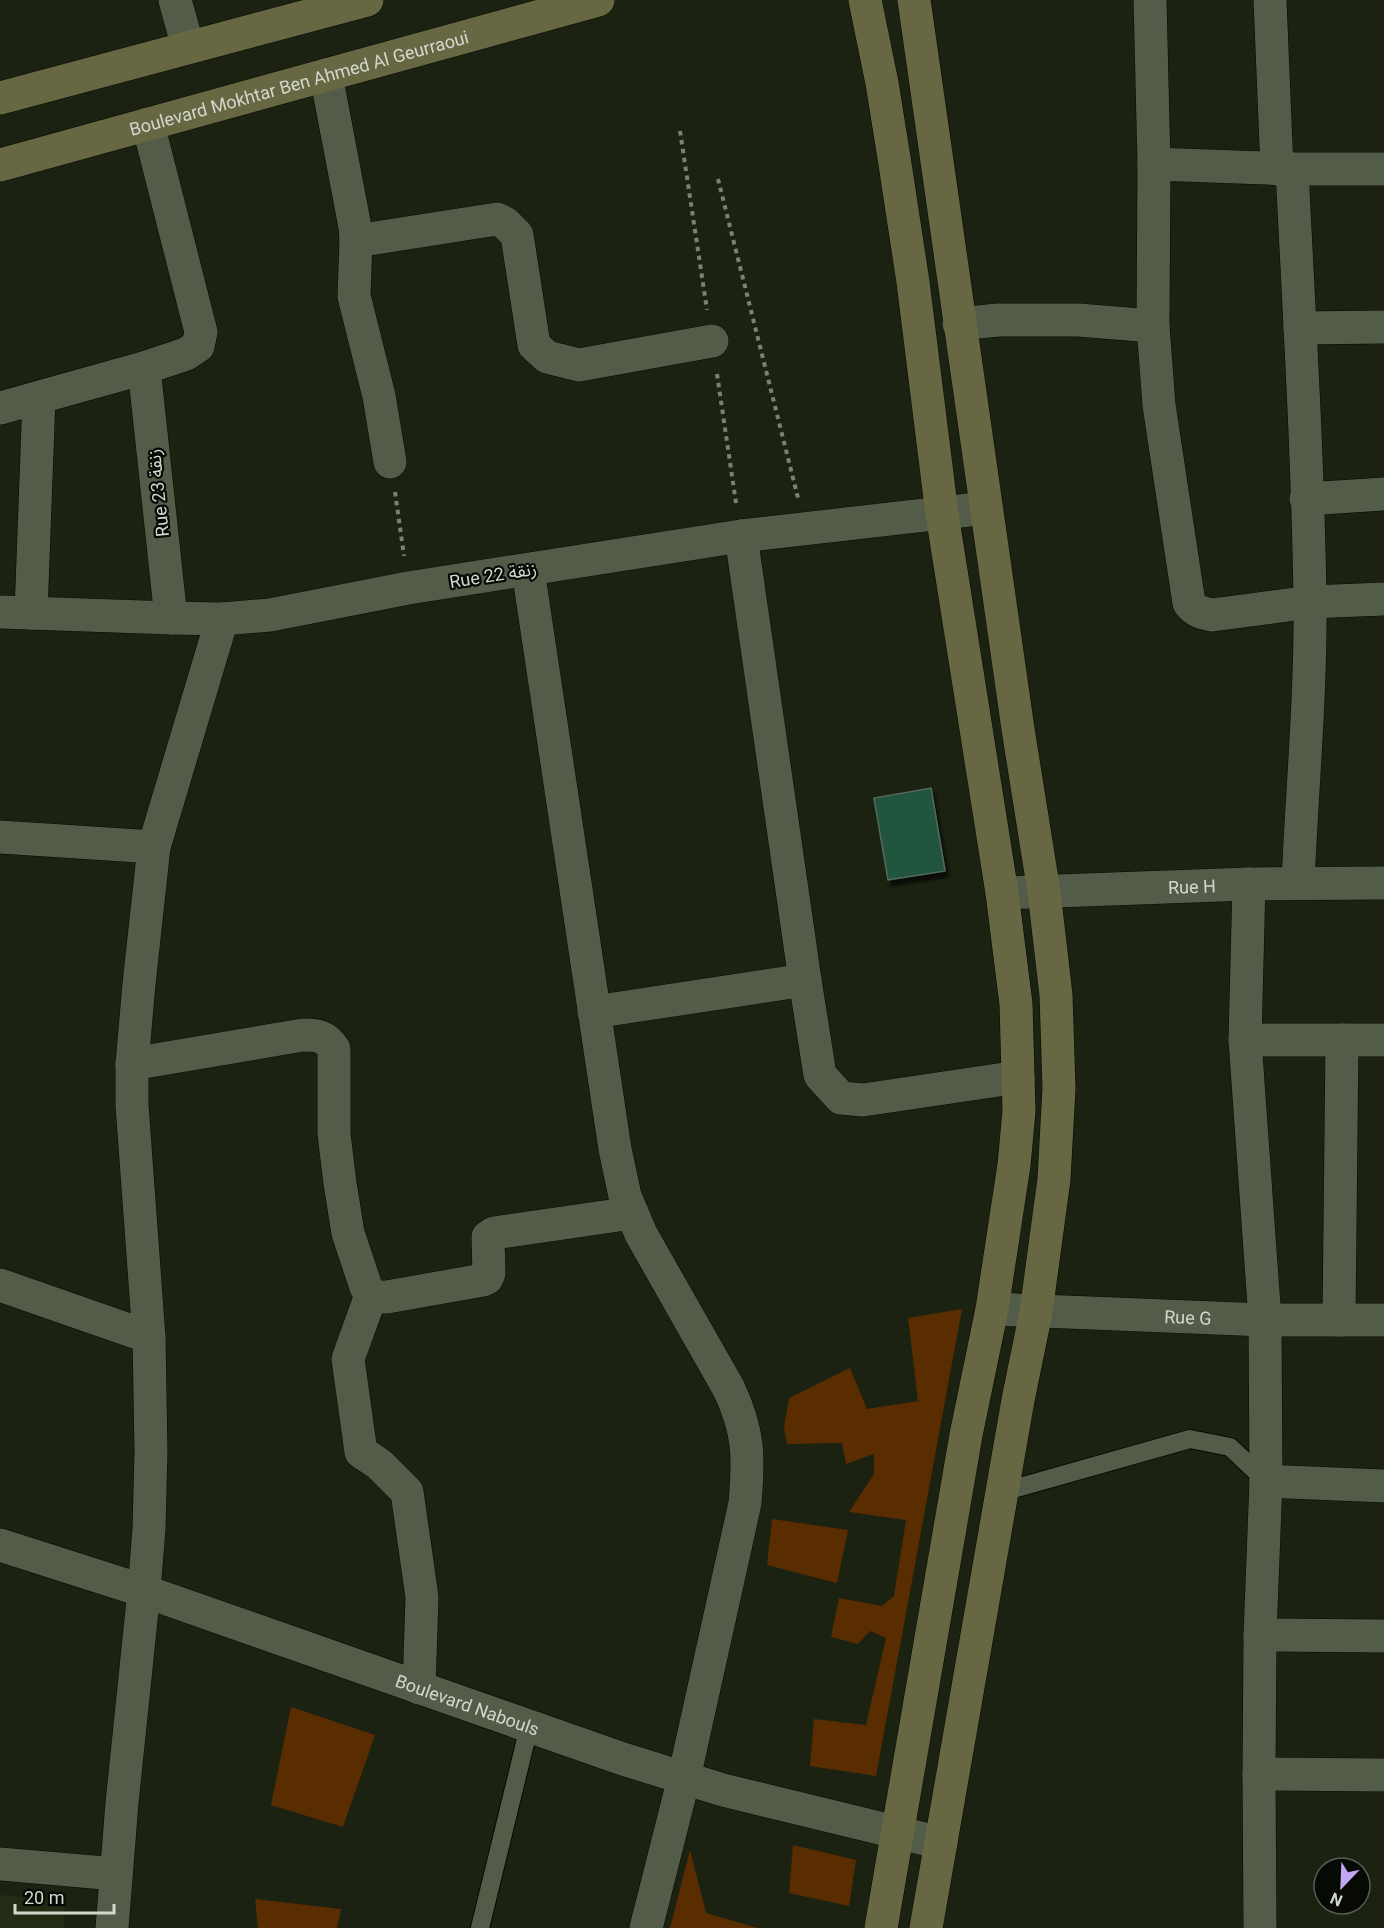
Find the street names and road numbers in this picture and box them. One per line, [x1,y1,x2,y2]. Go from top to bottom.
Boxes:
street label: Boulevard Mokhtar Ben Ahmed Al Geurraoui [127,26,471,139]
street label: Rue 23 زنقة [143,448,174,538]
street label: Rue 22 زنقة [448,558,538,593]
street label: Rue H [1168,875,1216,897]
street label: Rue G [1164,1305,1212,1328]
street label: Boulevard Nabouls [393,1670,542,1739]

